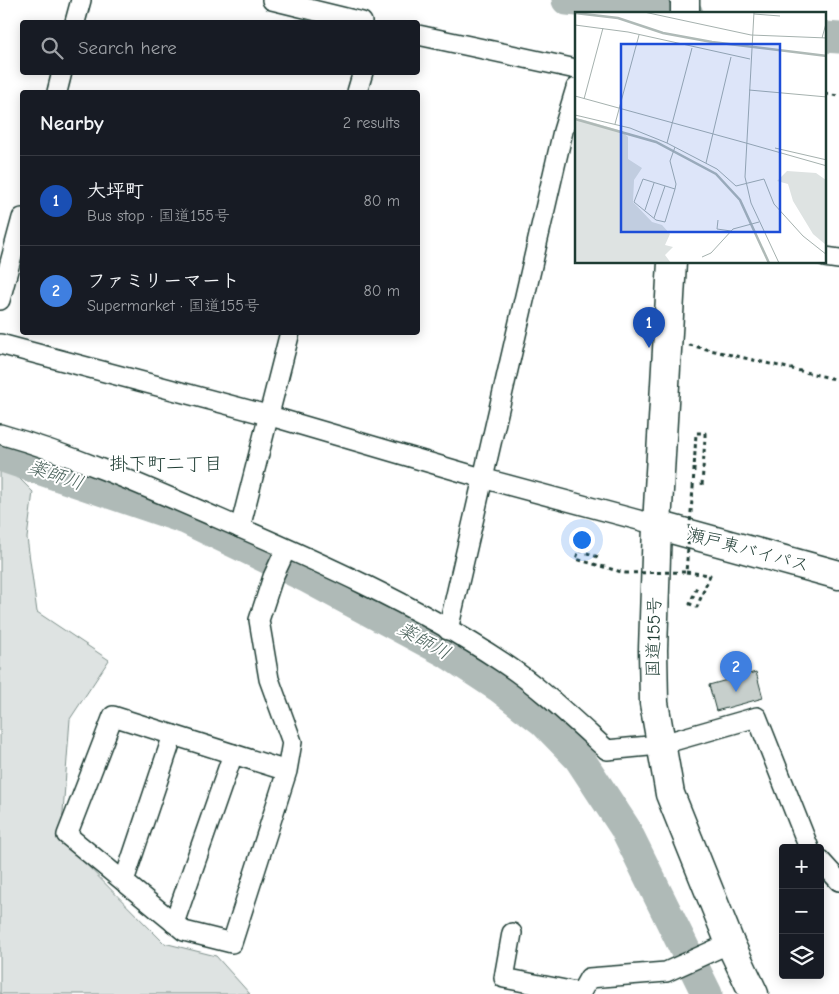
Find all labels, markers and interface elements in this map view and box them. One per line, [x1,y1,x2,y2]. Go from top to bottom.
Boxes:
inset map [575,12,826,264]
search box [20,20,420,75]
icon: search [38,34,66,62]
text: Search here [78,37,177,59]
text: Nearby [40,111,104,135]
text: 2 results [343,114,400,132]
text: 大坪町 [87,180,144,202]
text: 1 [53,192,59,210]
text: 80 m [363,192,400,210]
text: Bus stop · 国道155号 [87,207,230,225]
text: ファミリーマート [87,270,240,292]
text: 2 [52,282,60,300]
text: 80 m [363,282,400,300]
text: Supermarket · 国道155号 [87,297,260,315]
pin: 1 [633,307,665,348]
district label: 掛下町二丁目 [109,453,223,475]
water label: 薬師川 [25,455,87,495]
street label: 瀬戸東バイパス [685,524,811,576]
your location [569,527,595,553]
street label: 国道155号 [643,597,665,677]
water label: 薬師川 [394,618,454,664]
pin: 2 [720,651,752,692]
map controls [779,844,824,979]
button: + [779,844,824,889]
button: − [779,889,824,934]
button: layers [779,934,824,979]

